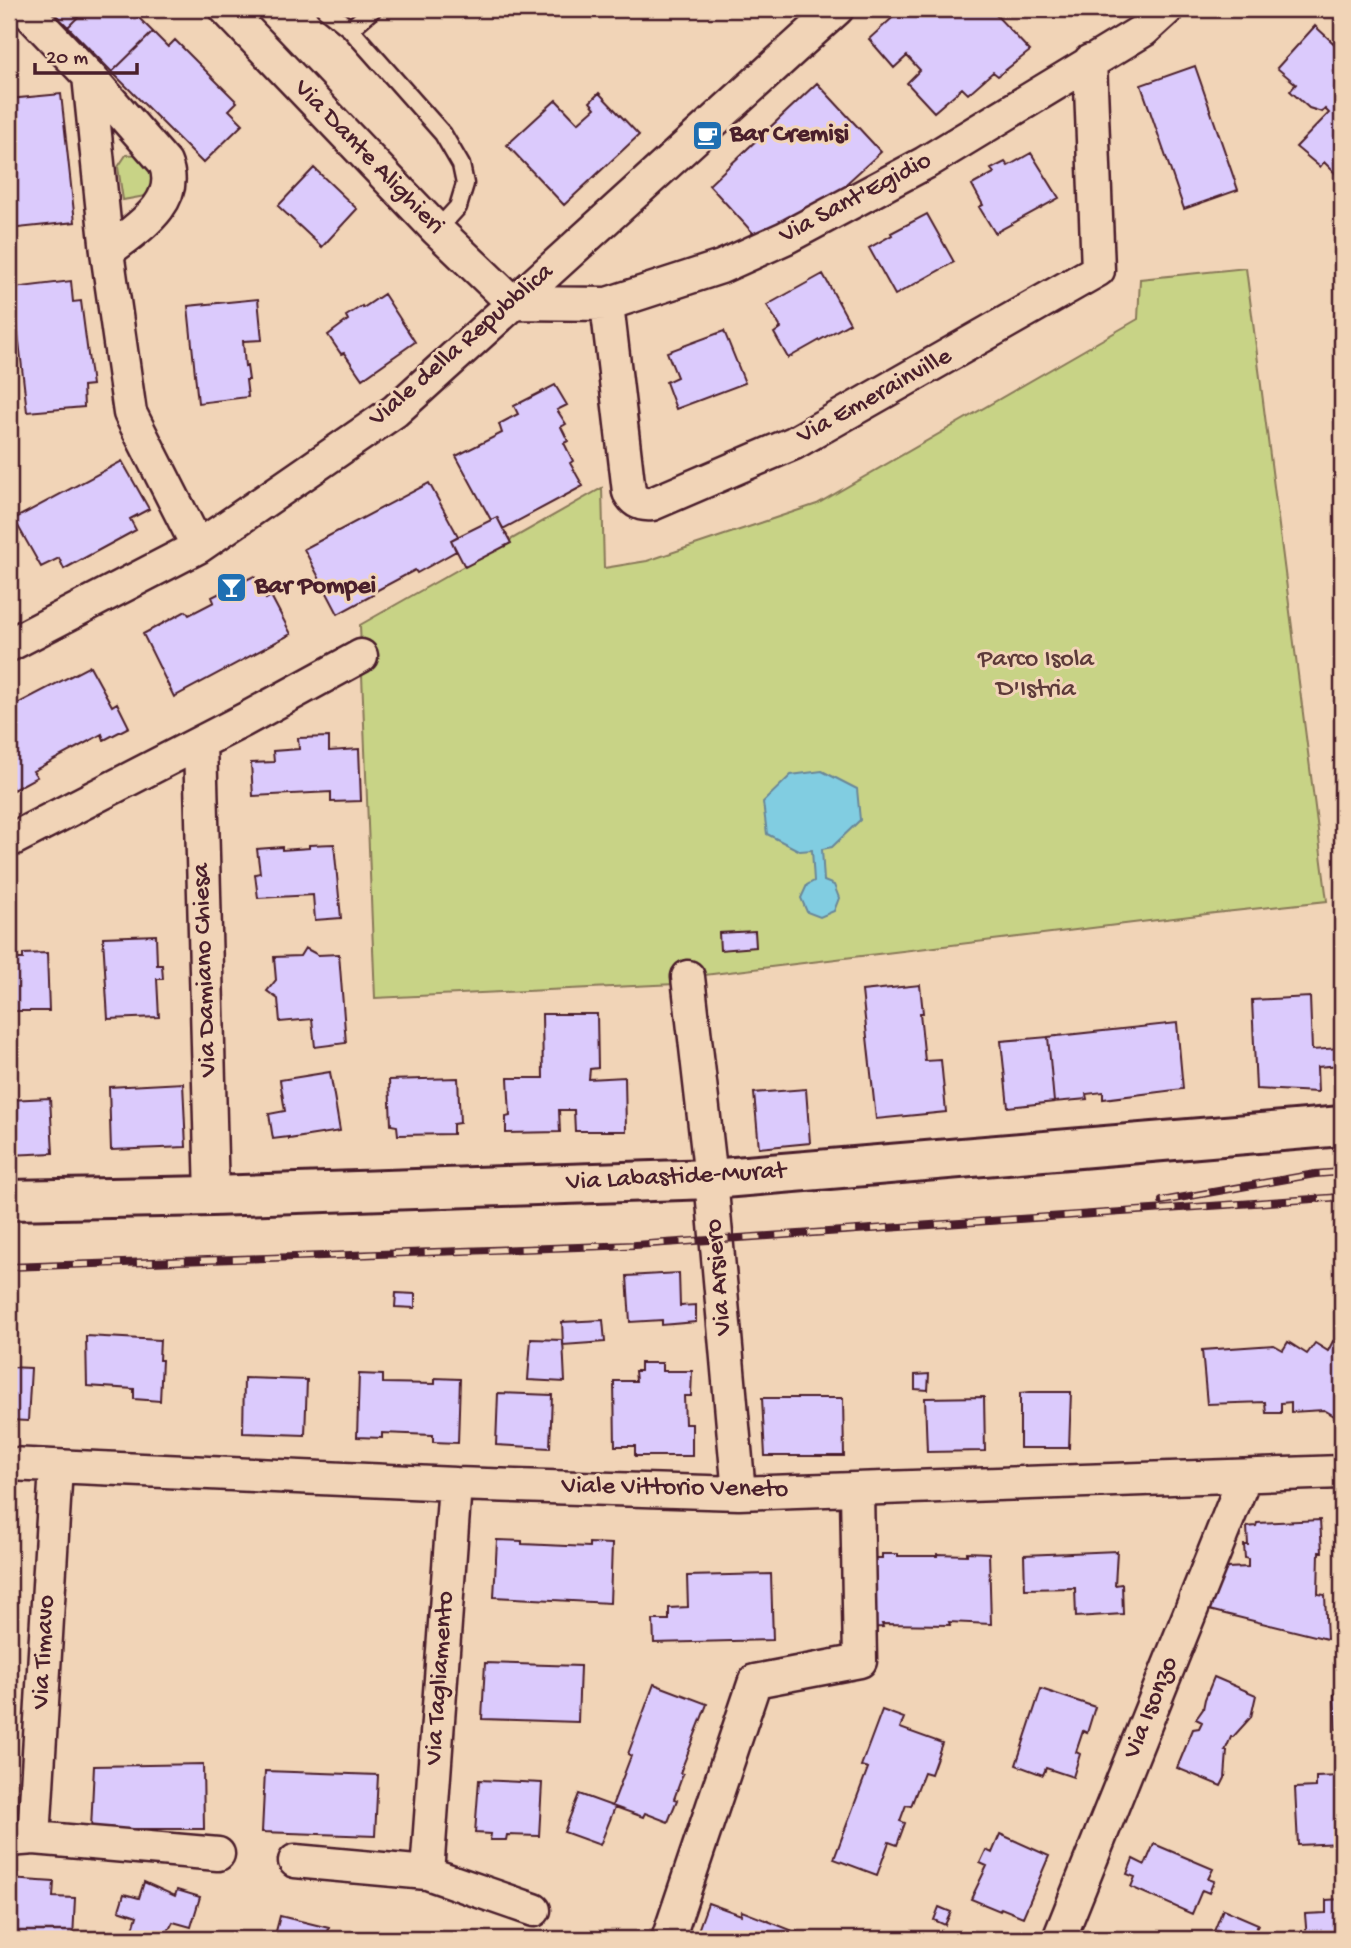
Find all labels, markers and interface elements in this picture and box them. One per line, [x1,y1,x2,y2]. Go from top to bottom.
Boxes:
scale bar [35,32,136,76]
text: 20 m [46,47,88,72]
street label: Via Dante Alighieri [285,73,450,242]
cafe icon: Bar Cremisi [690,118,724,152]
place label: Bar Cremisi [729,120,849,151]
street label: Via Sant'Egidio [774,146,937,253]
street label: Viale della Repubblica [363,256,562,435]
street label: Via Emerainville [791,341,958,453]
bar icon: Bar Pompei [215,570,249,604]
place label: Bar Pompei [254,572,376,603]
park label: Parco Isola D'Istria [977,645,1096,706]
street label: Via Damiano Chiesa [187,861,225,1078]
street label: Via Labastide-Murat [564,1157,789,1199]
street label: Via Arsiero [699,1218,741,1337]
street label: Viale Vittorio Veneto [560,1472,789,1506]
street label: Via Tagliamento [419,1590,463,1767]
street label: Via Timavo [26,1594,63,1711]
street label: Via Isonzo [1117,1652,1186,1764]

